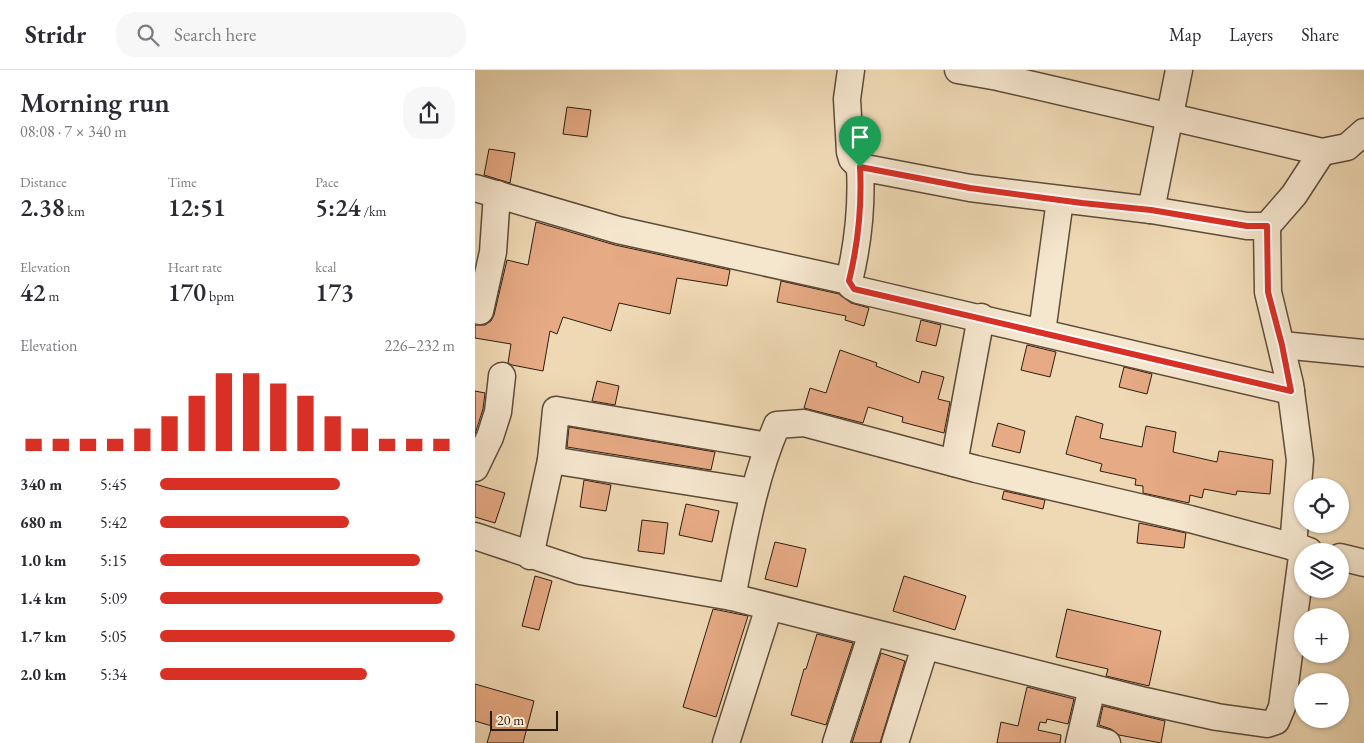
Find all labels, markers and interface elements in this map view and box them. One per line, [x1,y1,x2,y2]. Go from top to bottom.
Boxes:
search box [116,12,466,57]
text: Stridr [25,19,86,50]
icon: search [134,21,162,49]
text: Search here [174,22,257,47]
text: Map [1169,23,1201,46]
text: Layers [1229,23,1273,46]
text: Share [1301,23,1339,46]
text: Morning run [20,84,170,120]
button: share [403,87,455,139]
pin [839,116,881,167]
text: 08:08 · 7 × 340 m [20,121,127,142]
icon: arrive [846,123,874,151]
text: Distance [20,173,67,191]
text: Time [168,173,197,191]
text: Pace [315,173,339,191]
text: 2.38 [20,191,65,223]
text: 12:51 [168,191,226,223]
text: 5:24 [315,191,361,223]
text: km [65,202,85,220]
text: /km [361,202,386,220]
text: Elevation [20,258,70,276]
text: Heart rate [168,258,222,276]
text: kcal [315,258,336,276]
text: 42 [20,276,46,308]
text: 170 [168,276,206,308]
text: 173 [315,276,354,308]
text: m [46,287,59,305]
text: bpm [206,287,234,305]
text: Elevation [20,335,78,356]
text: 226–232 m [384,335,455,356]
text: 340 m [20,474,62,495]
text: 5:45 [100,474,127,495]
map controls [1294,478,1349,728]
button: locate [1294,478,1349,533]
text: 680 m [20,512,62,533]
text: 5:42 [100,512,127,533]
button: layers [1294,543,1349,598]
text: 1.0 km [20,550,66,571]
text: 5:15 [100,550,127,571]
text: 1.4 km [20,588,66,609]
text: 5:09 [100,588,127,609]
button: + [1294,608,1349,663]
text: 1.7 km [20,626,66,647]
text: 5:05 [100,626,127,647]
text: 2.0 km [20,664,66,685]
text: 5:34 [100,664,127,685]
button: − [1294,673,1349,728]
scale bar [490,708,557,731]
text: 20 m [497,711,524,729]

